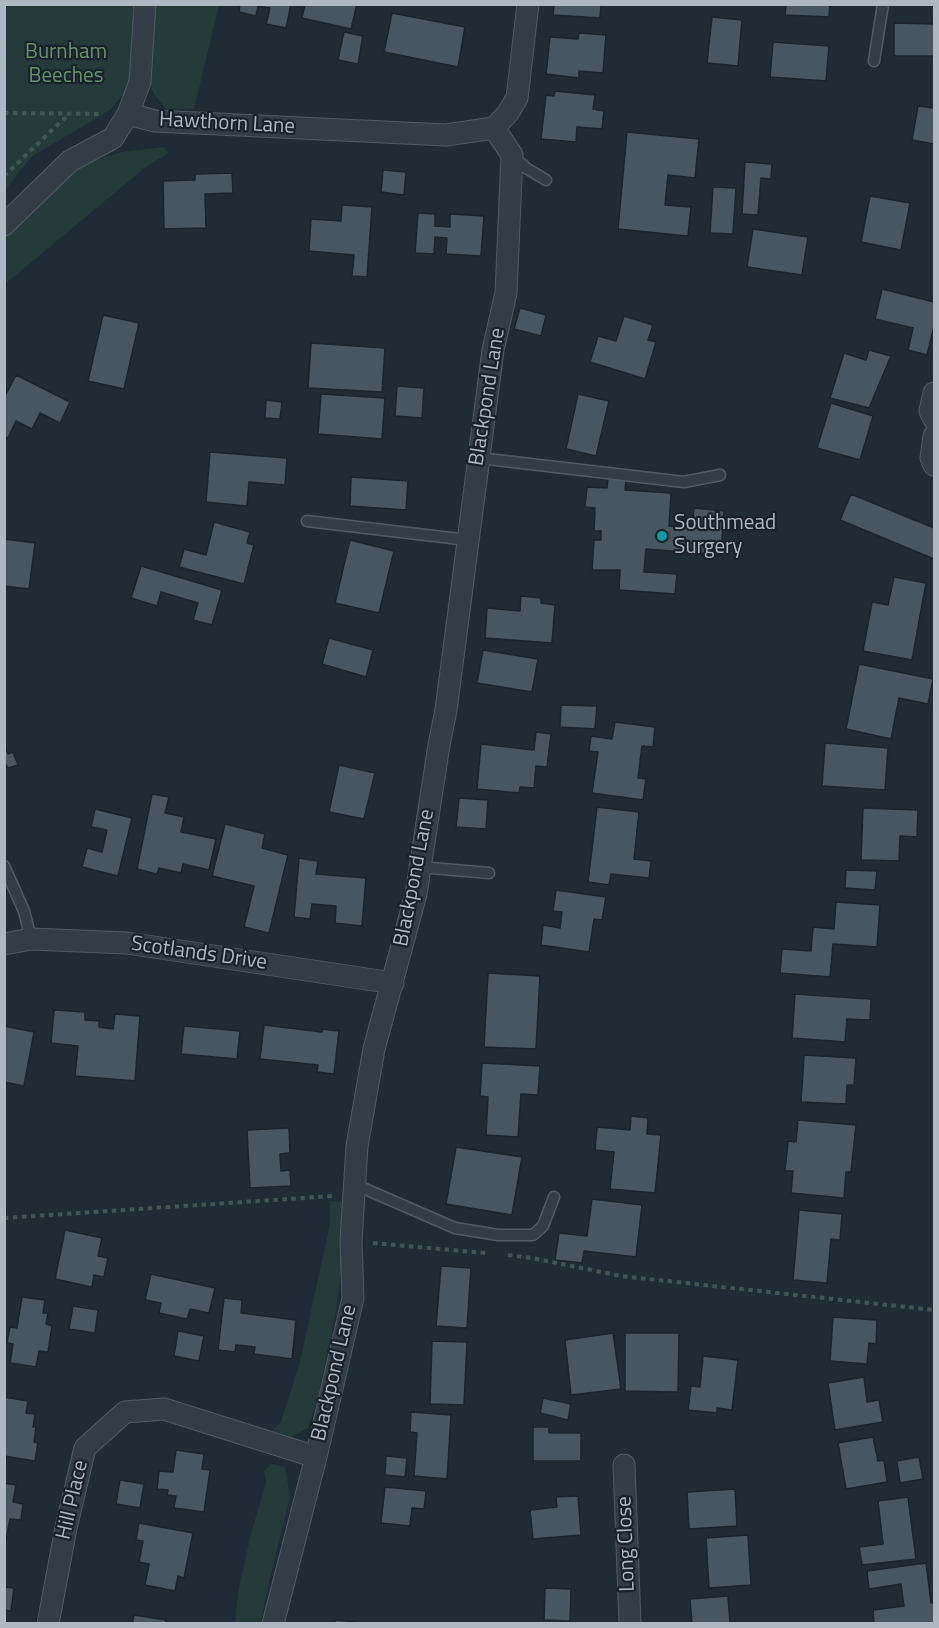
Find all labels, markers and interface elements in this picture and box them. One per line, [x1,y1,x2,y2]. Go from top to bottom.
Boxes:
park label: Burnham Beeches [25,40,107,90]
street label: Hawthorn Lane [158,108,296,140]
street label: Blackpond Lane [465,326,511,468]
place label: Southmead Surgery [674,511,776,561]
marker: Southmead Surgery [655,529,669,543]
street label: Blackpond Lane [389,807,441,949]
street label: Scotlands Drive [129,932,269,976]
street label: Blackpond Lane [307,1302,363,1444]
street label: Hill Place [52,1458,94,1542]
street label: Long Close [613,1496,641,1592]

